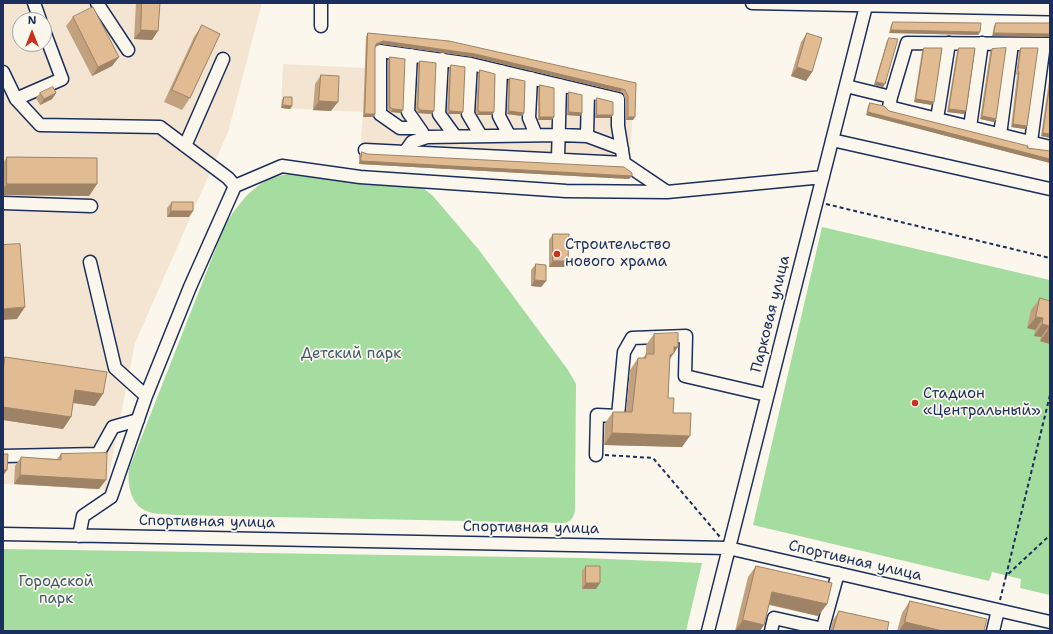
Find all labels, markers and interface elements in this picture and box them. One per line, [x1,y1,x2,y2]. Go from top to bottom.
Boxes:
north arrow [12,12,52,52]
text: N [28,13,36,28]
place label: Строительство нового храма [565,236,671,271]
marker: Строительство нового храма [552,249,562,259]
street label: Парковая улица [748,254,794,374]
park label: Детский парк [301,345,401,363]
place label: Стадион «Центральный» [923,385,1041,420]
marker: Стадион «Центральный» [910,398,920,408]
street label: Спортивная улица [139,512,275,532]
street label: Спортивная улица [463,518,599,538]
street label: Спортивная улица [787,537,923,585]
park label: Городской парк [18,573,94,608]

